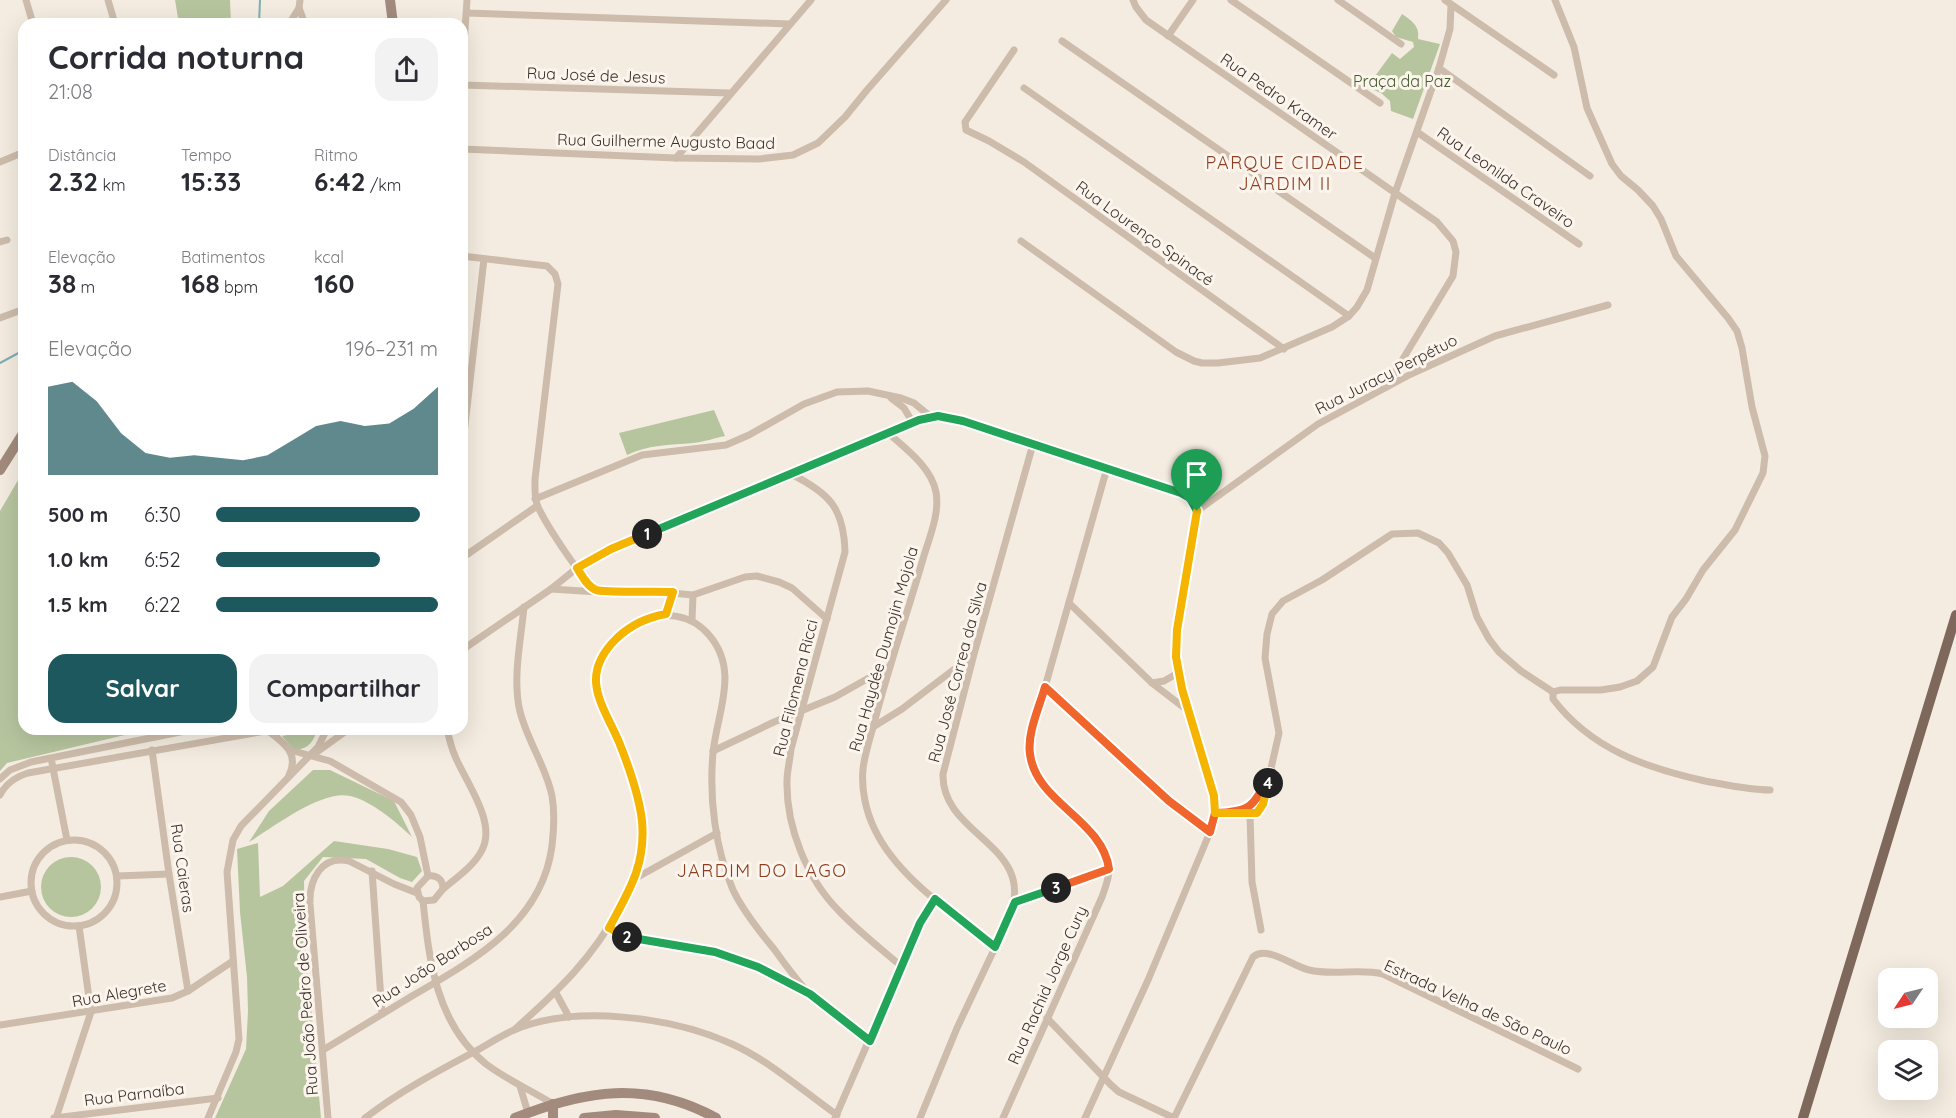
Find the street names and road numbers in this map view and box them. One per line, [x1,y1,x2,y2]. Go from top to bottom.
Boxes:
street label: Rua Pedro Kramer [1217,48,1341,144]
street label: Rua José de Jesus [526,63,666,87]
street label: Rua Leonilda Craveiro [1433,122,1579,232]
street label: Rua Guilherme Augusto Baad [557,129,775,153]
street label: Rua Lourenço Spinacé [1072,176,1218,290]
street label: Rua Juracy Perpétuo [1312,329,1460,419]
street label: Rua Haydée Dumojin Mojola [844,544,922,754]
street label: Rua José Correa da Silva [923,579,991,765]
street label: Rua Filomena Ricci [768,617,822,759]
street label: Rua Caieras [167,822,199,914]
street label: Rua João Pedro de Oliveira [288,892,322,1096]
street label: Rua Rachid Jorge Cury [1003,903,1091,1067]
street label: Rua João Barbosa [368,919,496,1011]
street label: Estrada Velha de São Paulo [1381,955,1575,1059]
street label: Rua Alegrete [70,975,168,1011]
street label: Rua Parnaíba [83,1078,185,1110]

